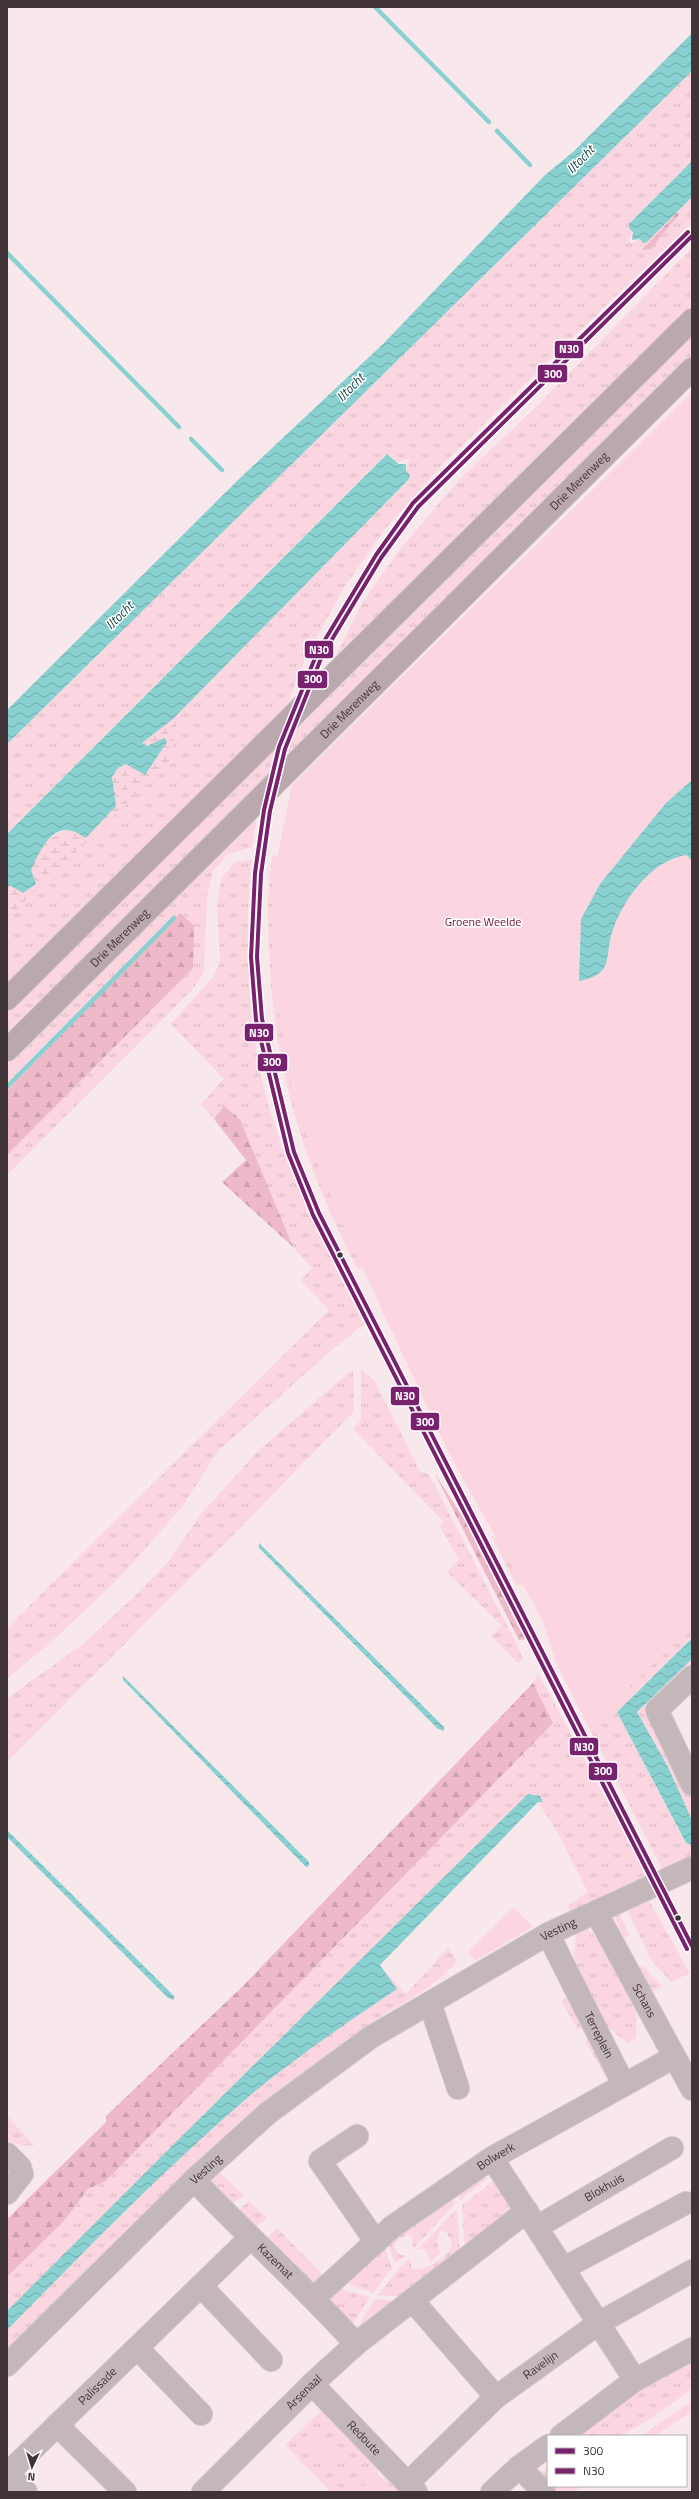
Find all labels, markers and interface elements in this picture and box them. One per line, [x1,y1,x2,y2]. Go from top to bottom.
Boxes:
water label: IJtocht [561,139,600,178]
line badge: N30 [554,340,584,359]
text: N30 [559,341,579,357]
line badge: 300 [537,364,568,383]
text: 300 [544,366,562,382]
water label: IJtocht [331,367,370,406]
street label: Drie Merenweg [545,447,613,515]
water label: IJtocht [100,595,139,634]
line badge: N30 [304,640,334,659]
text: N30 [309,642,329,658]
line badge: 300 [297,670,328,689]
text: 300 [304,671,322,687]
street label: Drie Merenweg [315,675,383,743]
street label: Drie Merenweg [85,904,153,971]
park label: Groene Weelde [445,912,521,931]
line badge: N30 [244,1023,274,1042]
text: N30 [249,1025,269,1041]
line badge: 300 [257,1053,288,1072]
text: 300 [263,1054,281,1070]
unlabelled marker [335,1250,345,1260]
line badge: N30 [390,1386,420,1406]
text: N30 [395,1388,415,1404]
line badge: 300 [410,1412,440,1431]
text: 300 [416,1414,434,1430]
line badge: N30 [569,1737,599,1756]
text: N30 [574,1739,594,1755]
line badge: 300 [588,1762,618,1781]
text: 300 [594,1763,612,1779]
street label: Vesting [536,1912,579,1946]
unlabelled marker [673,1913,683,1923]
street label: Schans [628,1980,662,2021]
street label: Terreplein [580,2008,619,2061]
street label: Bolwerk [473,2137,518,2175]
street label: Vesting [185,2149,226,2189]
street label: Blokhuis [581,2168,628,2206]
street label: Kazemat [253,2239,299,2284]
street label: Ravelijn [519,2345,562,2384]
street label: Palissade [73,2362,121,2409]
street label: Arsenaal [281,2369,326,2414]
street label: Redoute [343,2416,386,2460]
legend [547,2435,687,2487]
text: 300 [583,2441,603,2460]
north arrow [12,2447,52,2487]
text: N30 [583,2461,605,2480]
text: N [27,2469,36,2485]

